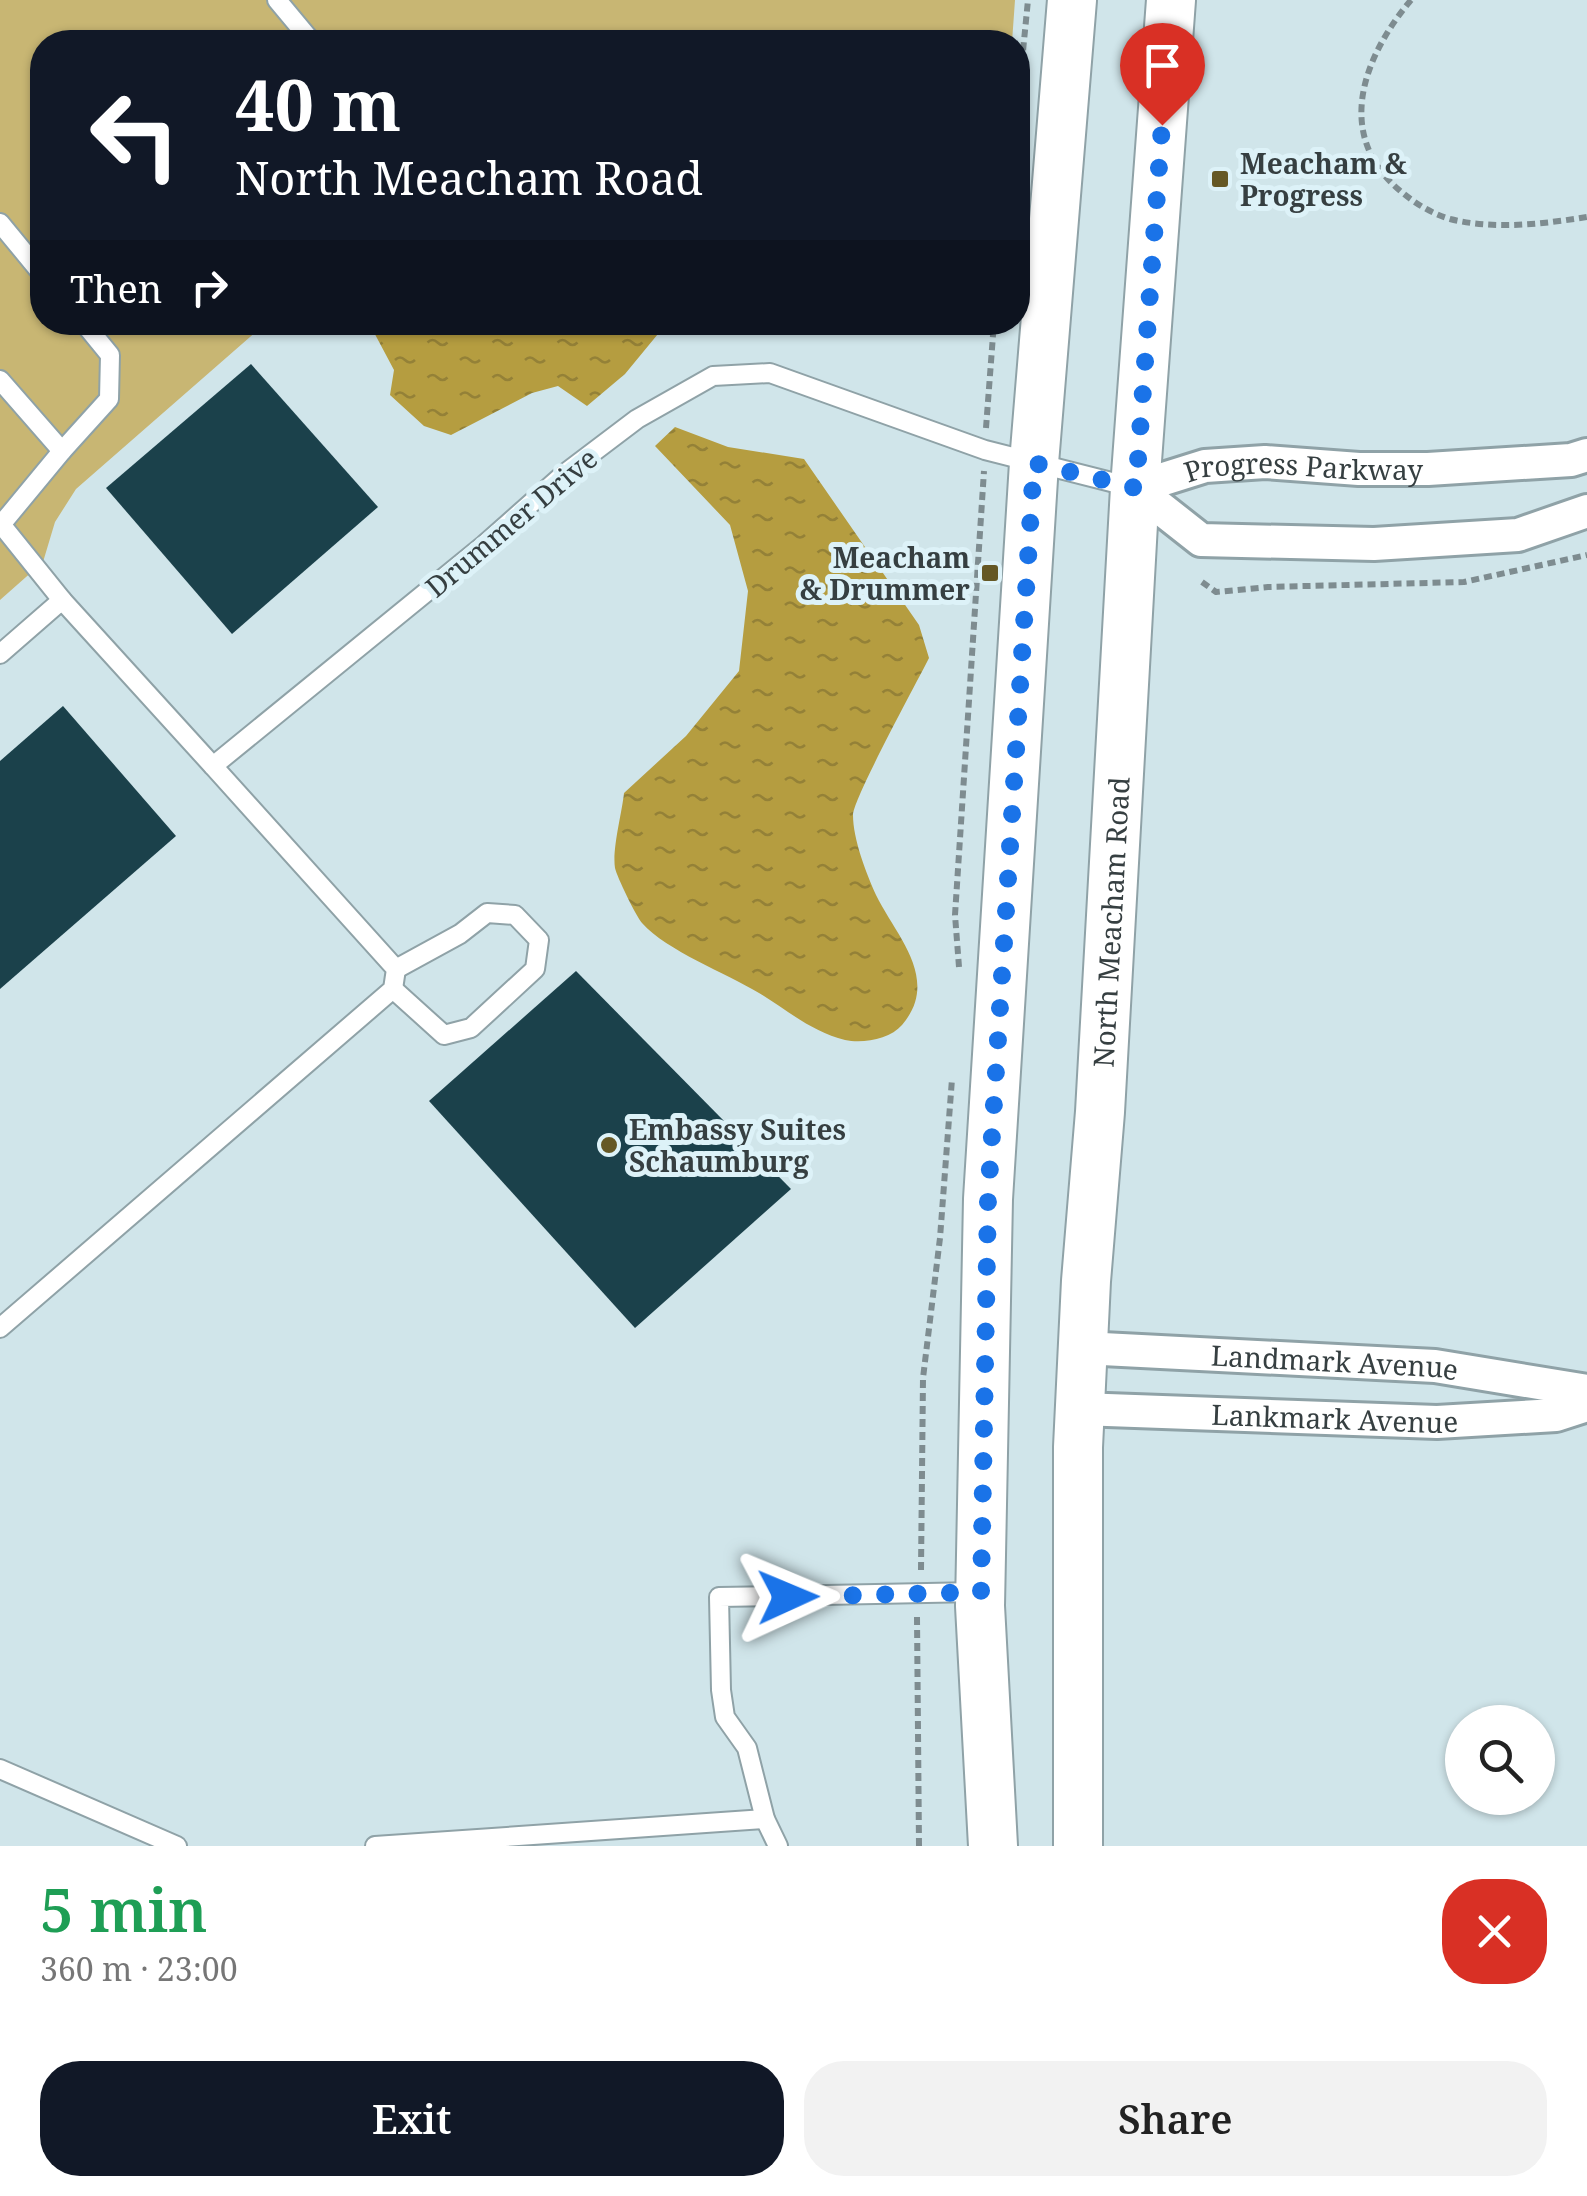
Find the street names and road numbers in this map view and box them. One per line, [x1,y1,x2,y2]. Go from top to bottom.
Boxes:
street label: Drummer Drive [417,439,605,605]
street label: Progress Parkway [1179,443,1423,490]
street label: North Meacham Road [1084,776,1138,1069]
street label: Landmark Avenue [1210,1336,1461,1389]
street label: Lankmark Avenue [1211,1395,1459,1441]

